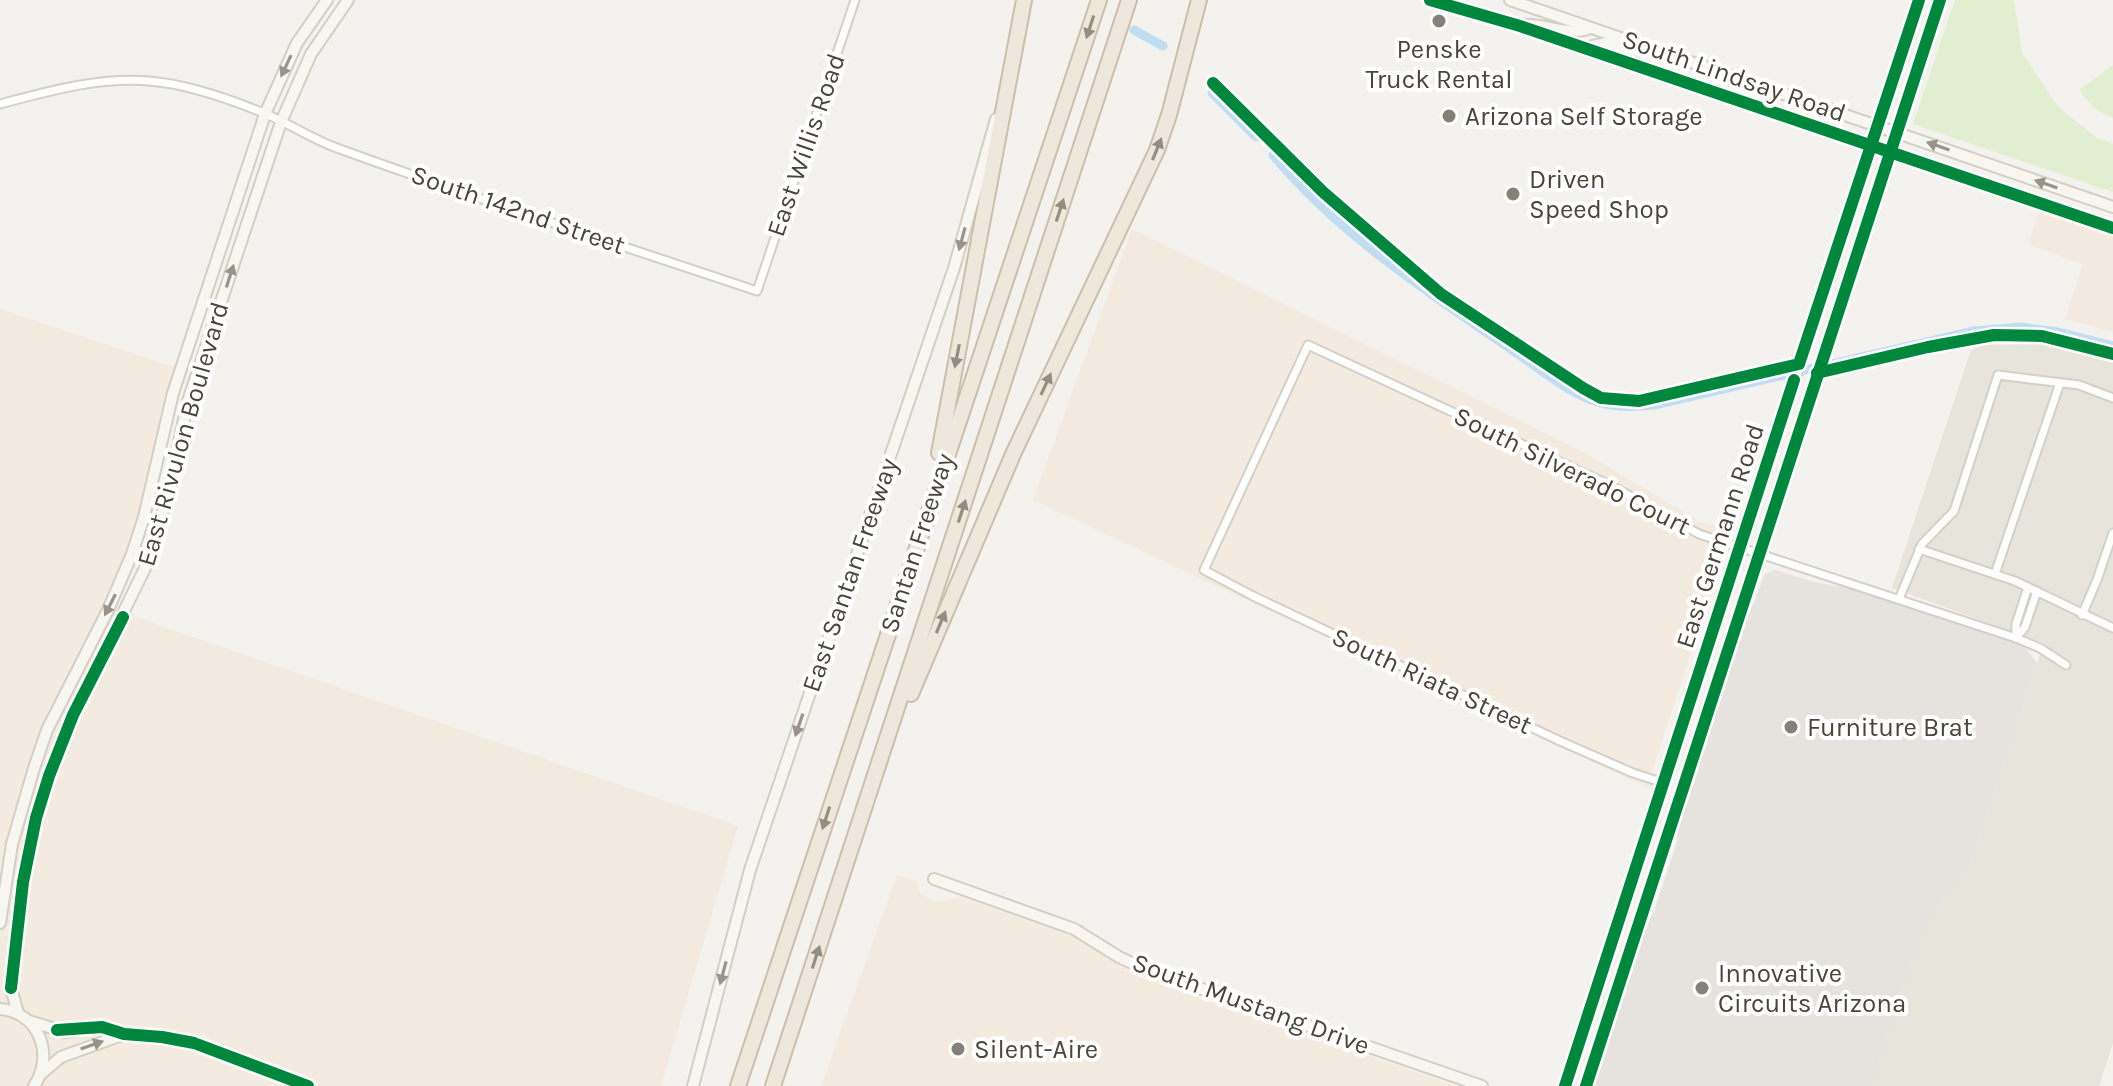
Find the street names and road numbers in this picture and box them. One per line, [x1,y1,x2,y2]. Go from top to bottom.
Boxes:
street label: South Lindsay Road [1618,23,1850,129]
street label: East Willis Road [760,49,852,241]
street label: South 142nd Street [407,159,629,261]
street label: East Rivulon Boulevard [130,298,236,570]
street label: South Silverado Court [1449,400,1695,542]
street label: East Germann Road [1669,420,1771,652]
street label: Santan Freeway [873,449,961,637]
street label: East Santan Freeway [795,454,905,696]
street label: South Riata Street [1327,621,1537,741]
street label: South Mustang Drive [1128,947,1374,1061]

